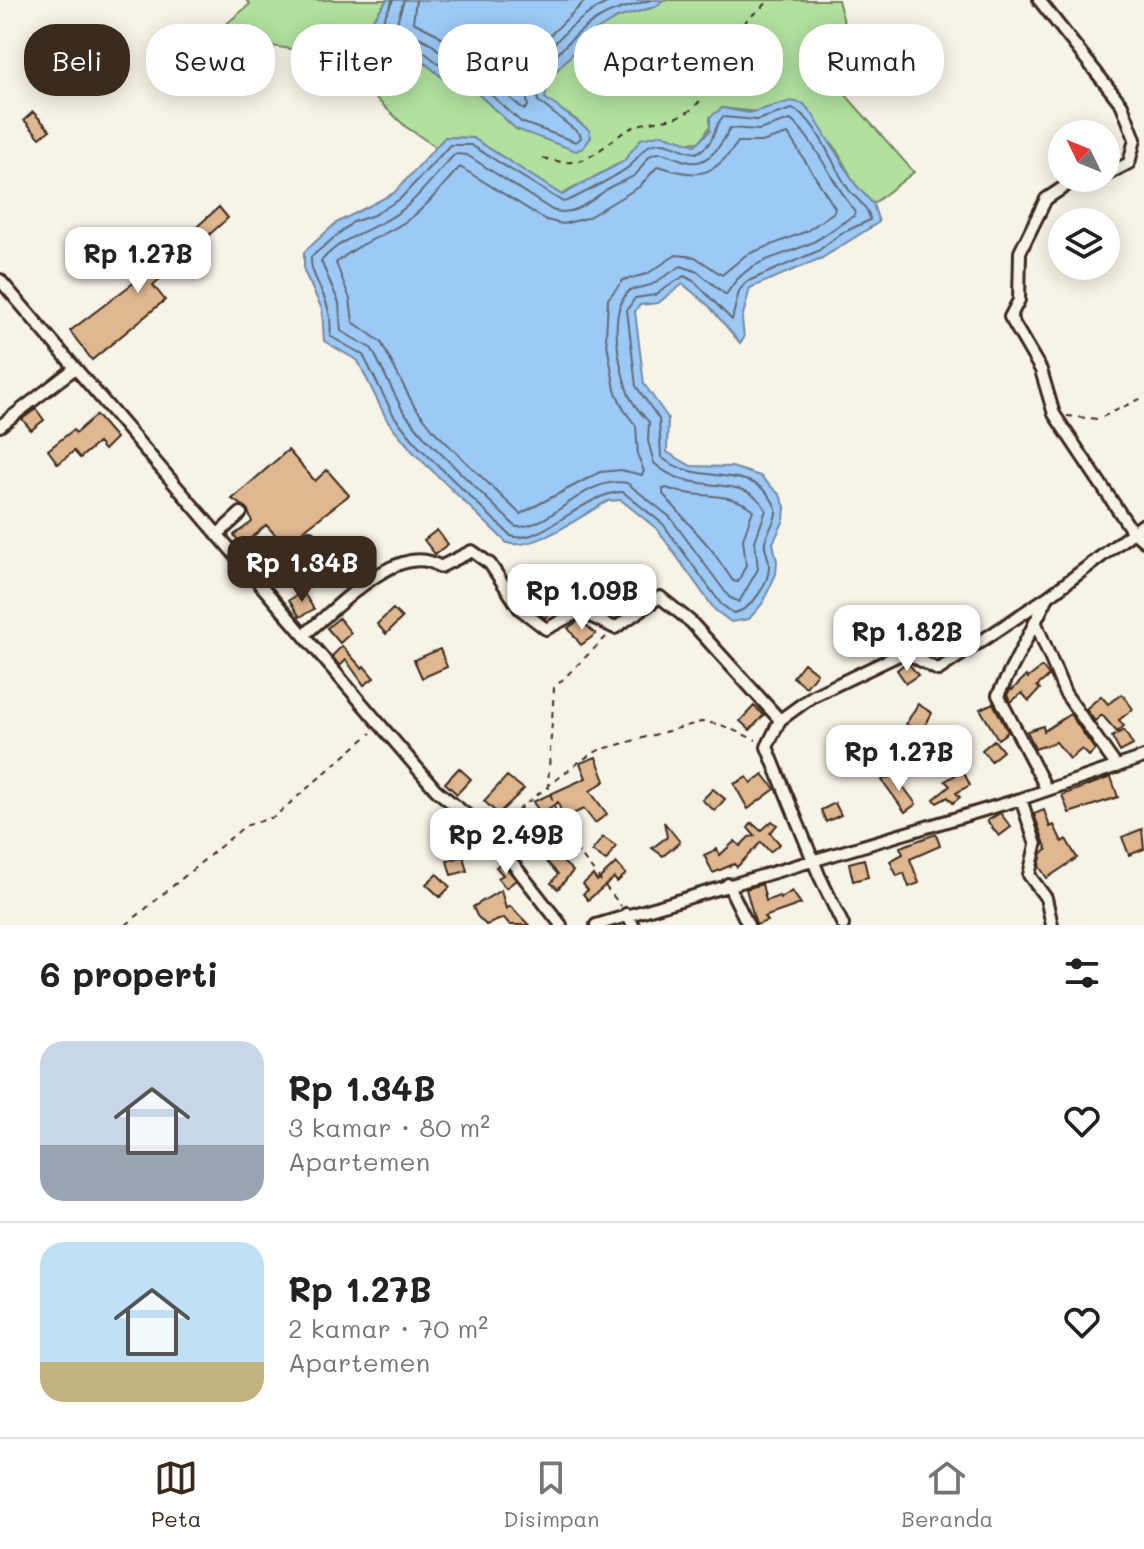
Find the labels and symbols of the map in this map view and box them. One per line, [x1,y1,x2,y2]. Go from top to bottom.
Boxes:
north arrow [1048,120,1120,192]
pin: Rp 1.27B [55,227,221,295]
pin: Rp 1.34B [219,536,385,604]
pin: Rp 1.09B [499,564,665,632]
pin: Rp 1.82B [824,605,990,673]
pin: Rp 1.27B [816,725,982,793]
pin: Rp 2.49B [423,808,589,876]

